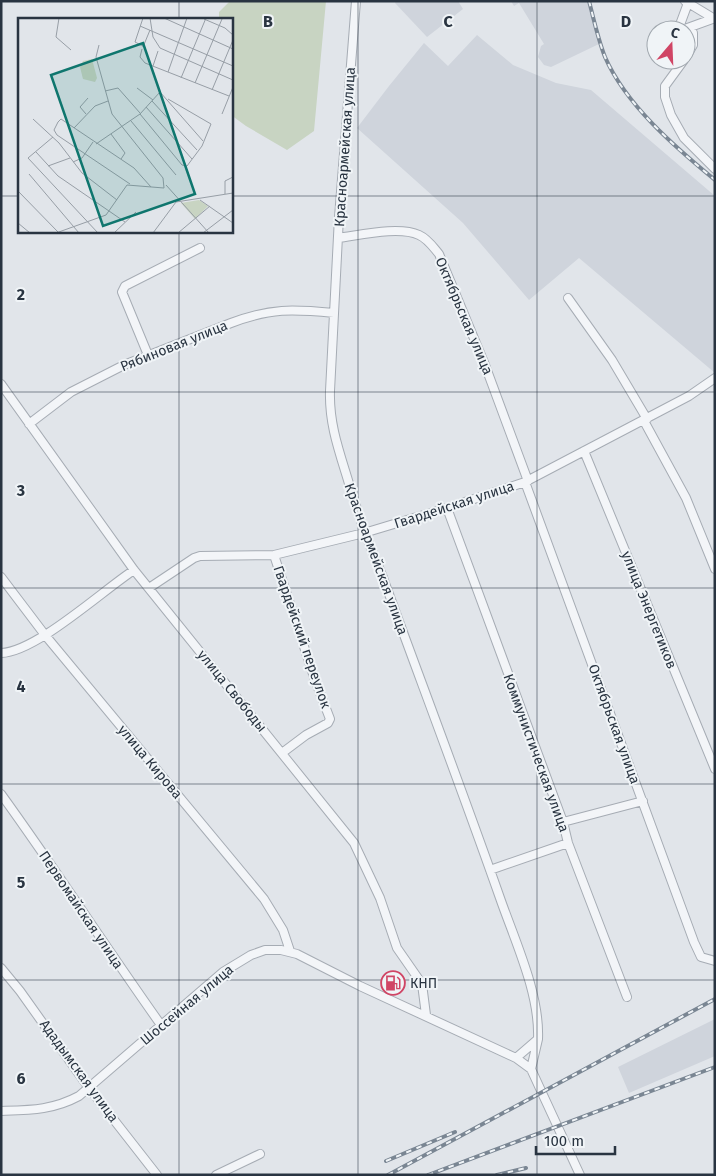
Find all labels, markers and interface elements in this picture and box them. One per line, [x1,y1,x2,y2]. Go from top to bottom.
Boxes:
text: B [263,12,273,31]
text: C [443,12,453,31]
text: D [621,12,631,31]
inset map [18,18,232,232]
north arrow [646,20,696,70]
text: С [668,24,682,43]
street label: Красноармейская улица [331,66,359,228]
street label: Октябрьская улица [432,255,496,377]
text: 2 [17,285,25,304]
street label: Рябиновая улица [118,317,230,375]
street label: Гвардейская улица [392,478,516,532]
text: 3 [16,481,25,500]
street label: Красноармейская улица [341,481,411,637]
street label: улица Энергетиков [618,549,680,671]
street label: Гвардейский переулок [270,563,335,711]
street label: улица Свободы [194,647,270,735]
street label: Октябрьская улица [584,662,644,786]
street label: Коммунистическая улица [499,672,573,834]
text: 4 [16,677,26,696]
street label: улица Кирова [114,722,186,802]
street label: Первомайская улица [35,848,127,972]
text: 5 [17,873,26,892]
street label: Шоссейная улица [137,961,237,1049]
fuel station icon: КНП [380,970,406,996]
place label: КНП [410,975,437,992]
street label: Ададымская улица [36,1016,122,1126]
text: 6 [16,1069,26,1088]
scale bar [536,1124,615,1156]
text: 100 m [544,1132,584,1150]

